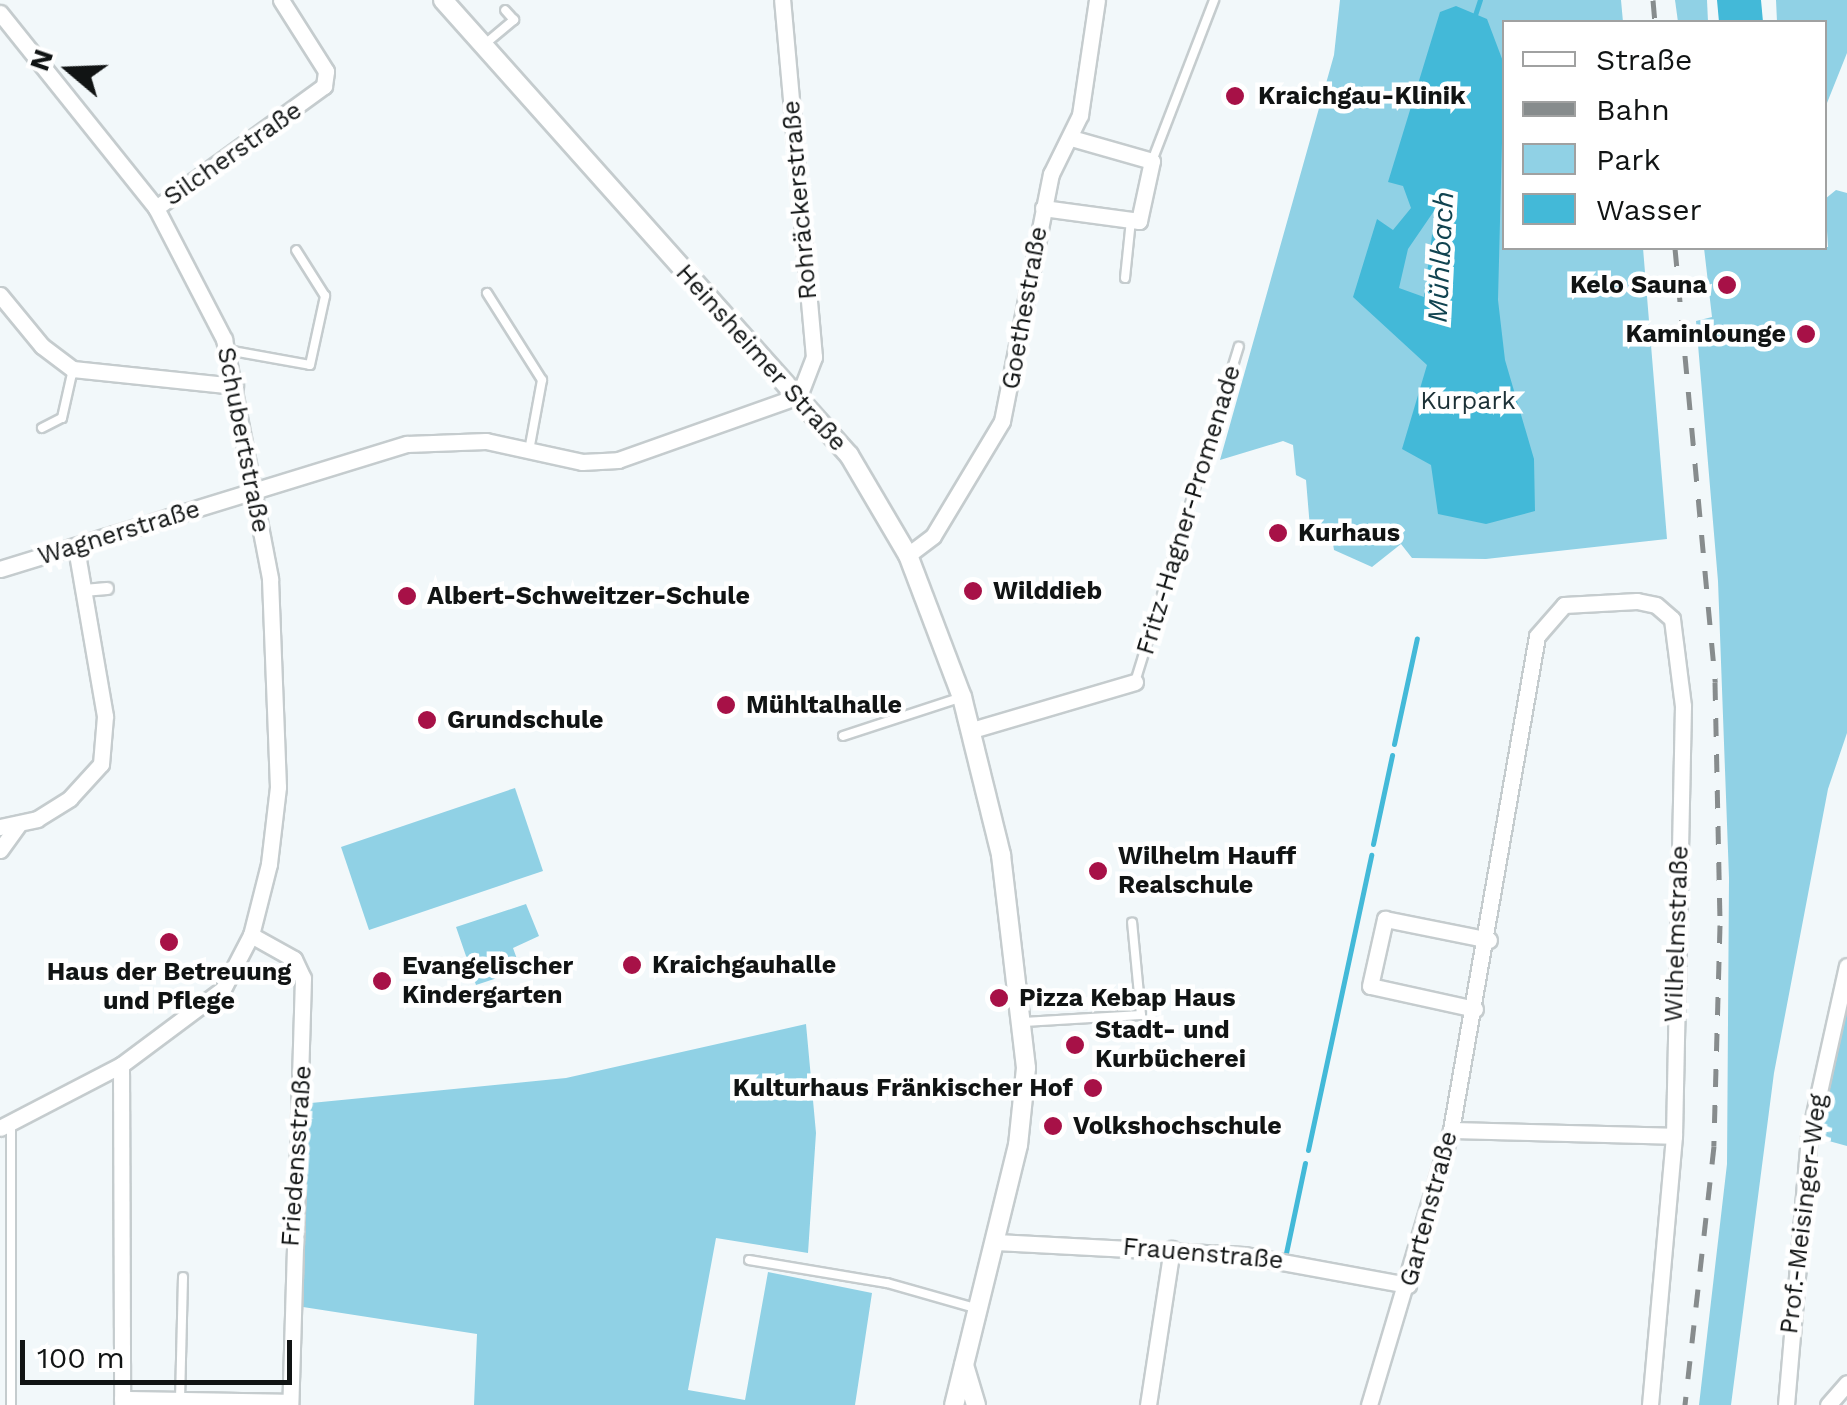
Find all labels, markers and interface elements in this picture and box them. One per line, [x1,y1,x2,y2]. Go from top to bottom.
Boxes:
north arrow [20,20,120,120]
legend [1502,20,1827,250]
text: Straße [1596,42,1692,77]
text: N [22,45,60,75]
place label: Kraichgau-Klinik [1258,81,1466,111]
marker: Kraichgau-Klinik [1222,83,1248,109]
text: Bahn [1596,92,1670,127]
street label: Silcherstraße [158,95,308,213]
street label: Rohräckerstraße [776,99,824,301]
text: Park [1596,142,1661,177]
water label: Mühlbach [1421,190,1461,324]
text: Wasser [1596,192,1702,227]
street label: Goethestraße [996,224,1054,392]
street label: Heinsheimer Straße [669,258,853,458]
place label: Kelo Sauna [1570,270,1707,300]
marker: Kelo Sauna [1716,274,1738,296]
place label: Kaminlounge [1625,319,1786,349]
marker: Kaminlounge [1795,323,1817,345]
street label: Schubertstraße [210,345,276,535]
street label: Fritz-Hagner-Promenade [1131,362,1247,658]
park label: Kurpark [1420,386,1516,416]
street label: Wagnerstraße [35,494,203,572]
place label: Kurhaus [1298,518,1400,548]
marker: Kurhaus [1267,522,1289,544]
place label: Wilddieb [993,576,1102,606]
marker: Wilddieb [962,580,984,602]
place label: Albert-Schweitzer-Schule [427,581,750,611]
marker: Albert-Schweitzer-Schule [396,585,418,607]
place label: Mühltalhalle [746,690,902,720]
marker: Mühltalhalle [715,694,737,716]
place label: Grundschule [447,705,604,735]
marker: Grundschule [416,709,438,731]
place label: Wilhelm Hauff Realschule [1118,842,1296,901]
street label: Wilhelmstraße [1659,845,1695,1023]
marker: Wilhelm Hauff Realschule [1087,860,1109,882]
marker: Haus der Betreuung und Pflege [158,931,180,953]
place label: Kraichgauhalle [652,950,836,980]
place label: Evangelischer Kindergarten [402,952,573,1011]
marker: Kraichgauhalle [621,954,643,976]
place label: Haus der Betreuung und Pflege [47,958,291,1017]
marker: Evangelischer Kindergarten [371,970,393,992]
place label: Pizza Kebap Haus [1019,983,1236,1013]
marker: Pizza Kebap Haus [988,987,1010,1009]
place label: Stadt- und Kurbücherei [1095,1016,1246,1075]
marker: Stadt- und Kurbücherei [1064,1034,1086,1056]
street label: Friedensstraße [276,1064,318,1248]
place label: Kulturhaus Fränkischer Hof [732,1073,1073,1103]
marker: Kulturhaus Fränkischer Hof [1082,1077,1104,1099]
street label: Prof.-Meisinger-Weg [1774,1092,1834,1336]
place label: Volkshochschule [1073,1111,1282,1141]
marker: Volkshochschule [1042,1115,1064,1137]
street label: Gartenstraße [1394,1128,1464,1290]
street label: Frauenstraße [1121,1232,1285,1276]
scale bar [25,1320,298,1382]
text: 100 m [37,1340,125,1375]

